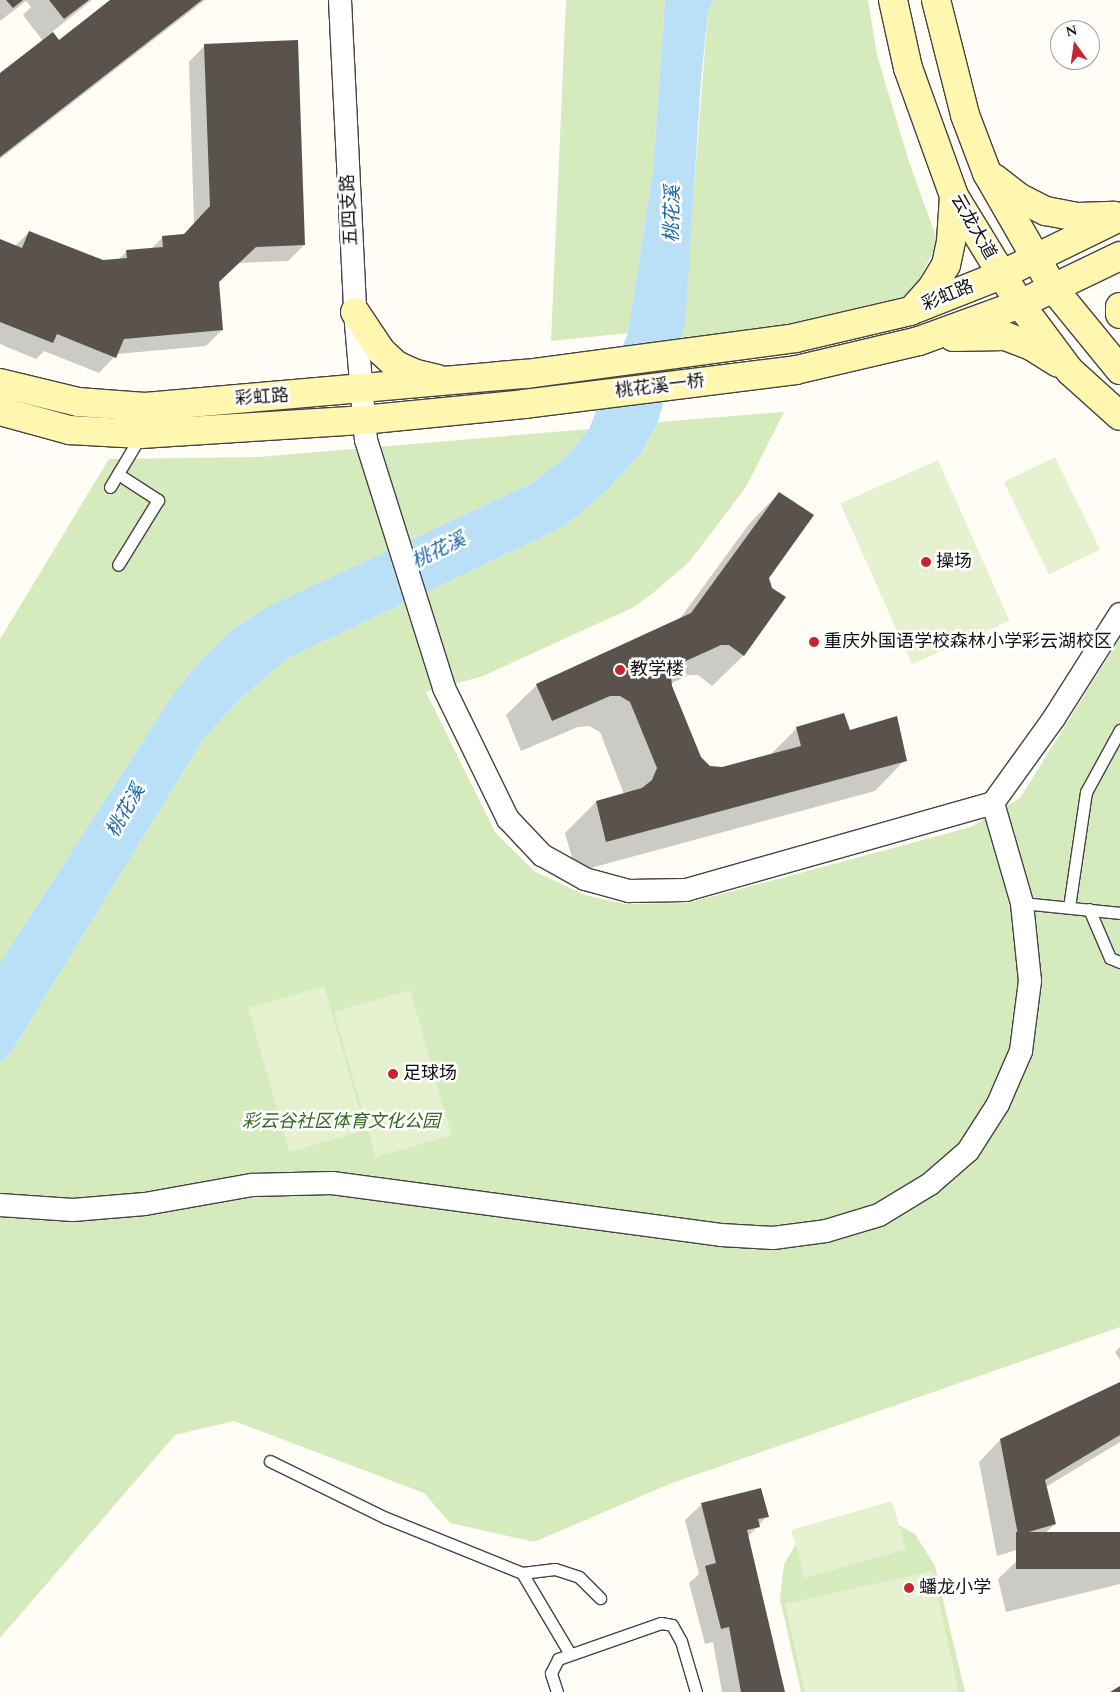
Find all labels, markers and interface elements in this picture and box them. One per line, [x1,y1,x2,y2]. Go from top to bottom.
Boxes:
text: N [1063,19,1080,43]
north arrow [1050,20,1100,70]
street label: 五四支路 [337,173,363,247]
water label: 桃花溪 [661,185,685,243]
street label: 云龙大道 [946,190,1000,264]
street label: 彩虹路 [919,276,977,316]
street label: 桃花溪一桥 [614,371,706,403]
street label: 彩虹路 [234,385,290,411]
water label: 桃花溪 [408,528,470,574]
place label: 操场 [936,551,972,573]
marker: 操场 [920,556,932,568]
place label: 重庆外国语学校森林小学彩云湖校区 [824,631,1112,653]
marker: 重庆外国语学校森林小学彩云湖校区 [808,636,820,648]
place label: 教学楼 [630,659,684,681]
marker: 教学楼 [614,664,626,676]
water label: 桃花溪 [102,781,150,841]
place label: 足球场 [403,1063,457,1085]
marker: 足球场 [387,1068,399,1080]
park label: 彩云谷社区体育文化公园 [242,1111,440,1133]
place label: 蟠龙小学 [919,1577,991,1599]
marker: 蟠龙小学 [903,1582,915,1594]

